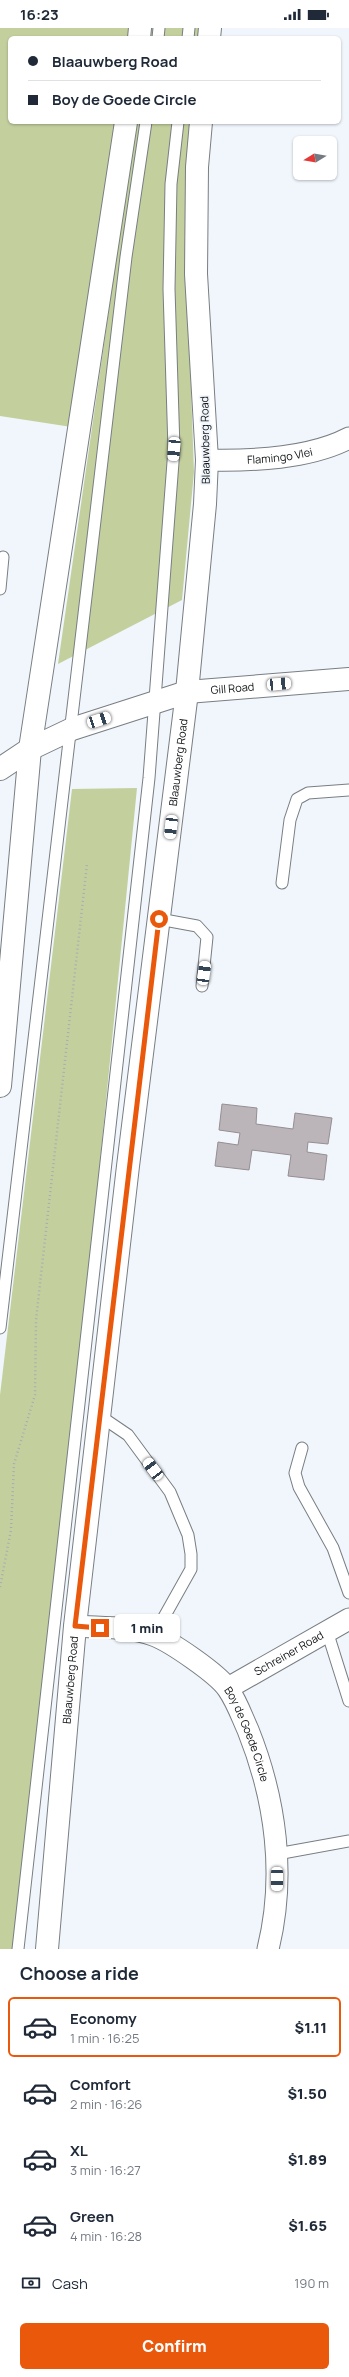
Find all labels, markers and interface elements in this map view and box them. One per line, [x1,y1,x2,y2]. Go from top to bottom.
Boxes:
text: 16:23 [20,4,59,25]
text: Blaauwberg Road [52,51,178,72]
text: Boy de Goede Circle [52,89,196,110]
north arrow [293,136,337,180]
map controls [293,136,337,180]
street label: Blaauwberg Road [196,396,213,484]
car [167,437,181,461]
street label: Flamingo Vlei [247,444,314,467]
car [267,677,291,691]
street label: Gill Road [210,679,255,697]
car [86,711,112,729]
street label: Blaauwberg Road [165,718,191,807]
car [164,814,178,840]
route start [150,910,168,928]
car [196,960,212,986]
car [141,1456,165,1482]
callout: 1 min [114,1614,180,1642]
route end [91,1619,109,1637]
text: 1 min [131,1619,163,1637]
street label: Schreiner Road [251,1627,326,1679]
street label: Blaauwberg Road [59,1635,81,1725]
street label: Boy de Goede Circle [221,1683,273,1784]
car [271,1867,283,1891]
text: Choose a ride [20,1961,139,1985]
text: Economy [70,2008,137,2029]
icon: car [22,2009,58,2045]
text: $1.11 [295,2017,327,2038]
text: 1 min · 16:25 [70,2029,140,2047]
text: Comfort [70,2074,131,2095]
icon: car [22,2075,58,2111]
text: $1.50 [287,2083,327,2104]
text: 2 min · 16:26 [70,2095,142,2113]
text: XL [70,2140,88,2161]
icon: car [22,2141,58,2177]
text: $1.89 [288,2149,327,2170]
text: 3 min · 16:27 [70,2161,141,2179]
text: Green [70,2206,114,2227]
icon: car [22,2207,58,2243]
text: $1.65 [288,2215,327,2236]
text: 4 min · 16:28 [70,2227,142,2245]
icon: cash [20,2272,42,2294]
text: Cash [52,2273,88,2294]
text: 190 m [294,2274,329,2292]
button: Confirm [20,2323,329,2369]

